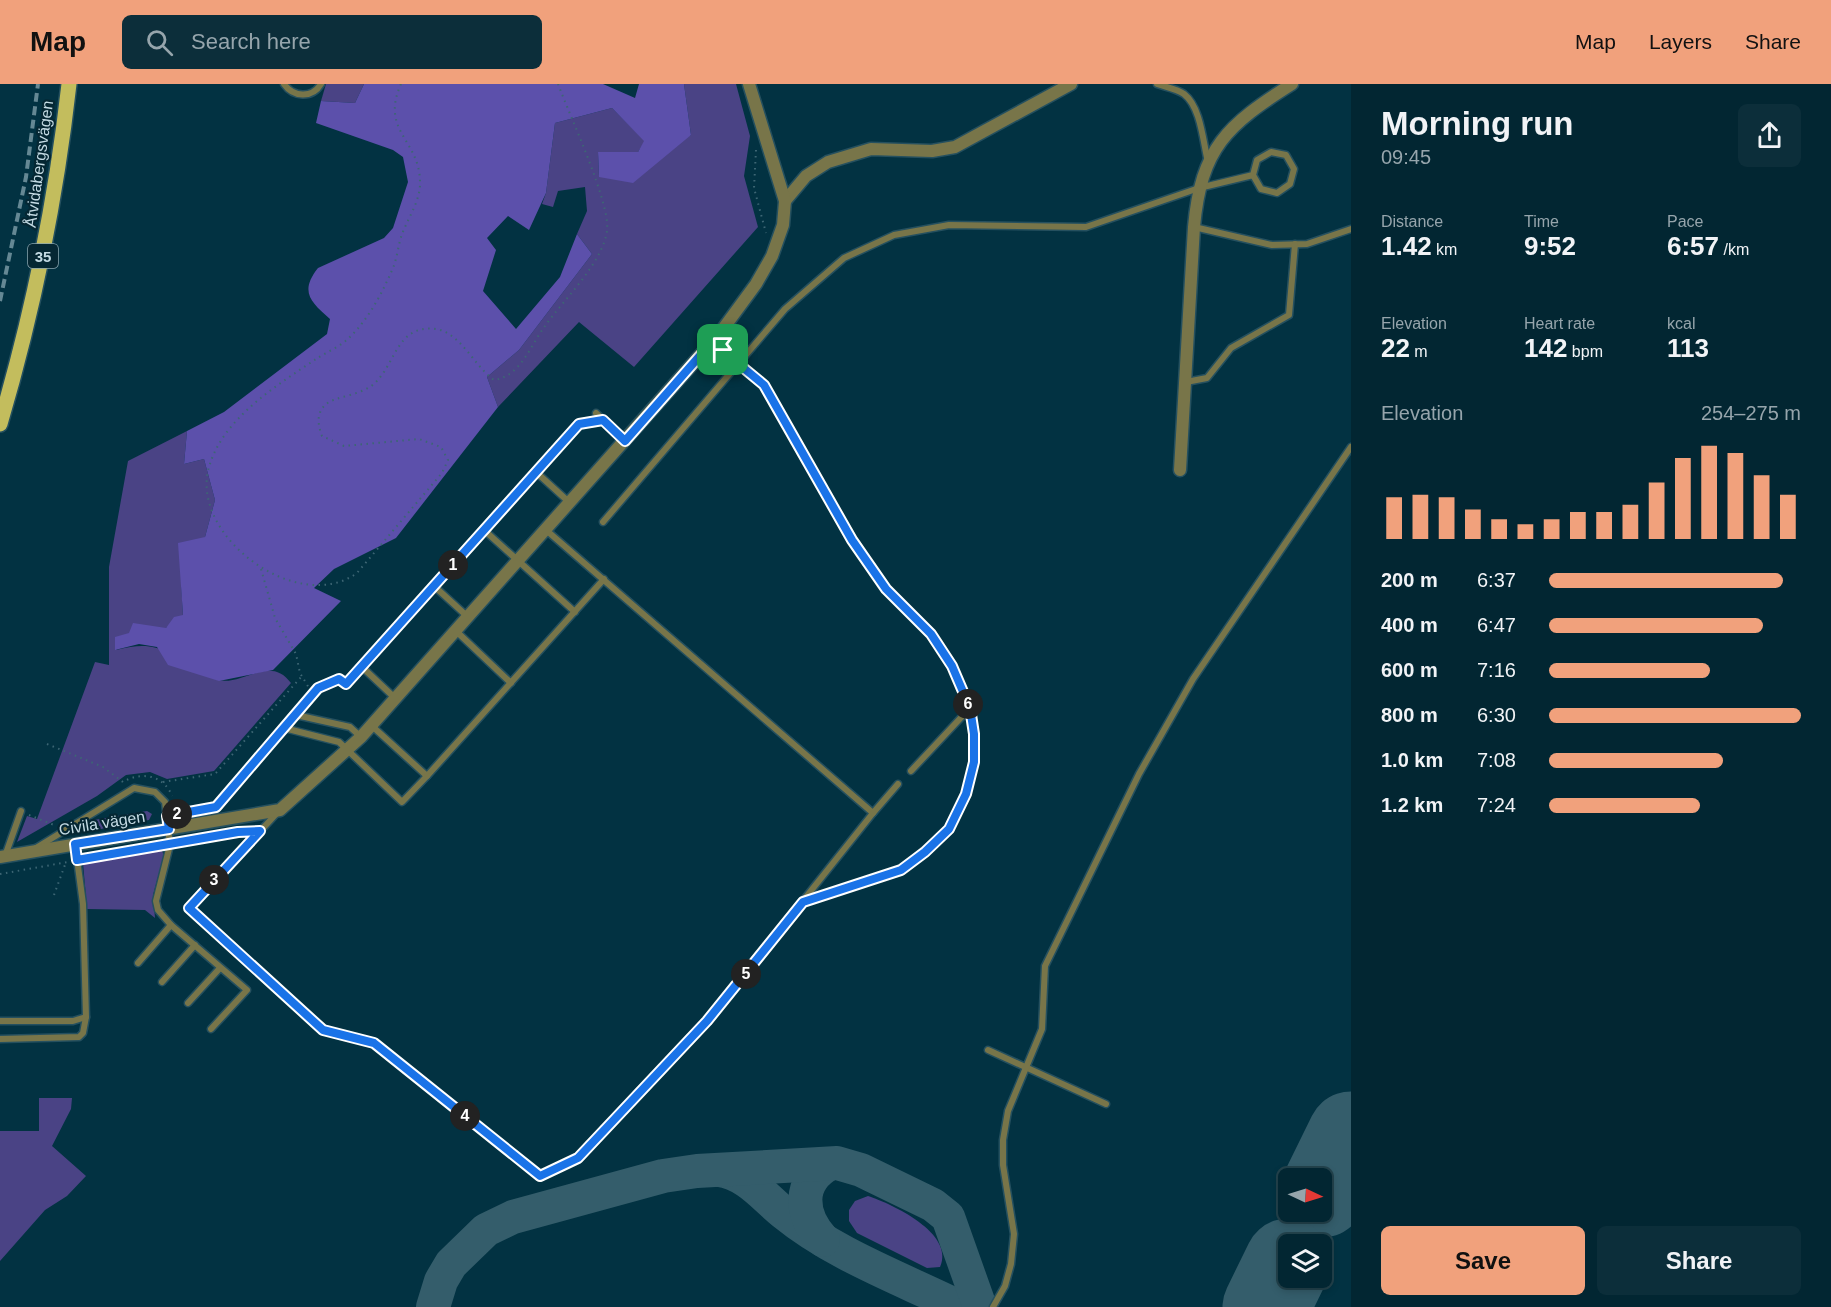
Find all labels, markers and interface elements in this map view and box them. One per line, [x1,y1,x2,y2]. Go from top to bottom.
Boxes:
search box [122,15,542,69]
text: Map [30,26,86,57]
icon: search [143,26,176,59]
text: Search here [191,29,311,54]
text: Map [1575,30,1616,53]
text: Layers [1649,30,1712,53]
text: Share [1745,30,1801,53]
street label: Åtvidabergsvägen [21,99,56,229]
button: share [1738,104,1801,167]
text: Morning run [1381,105,1573,142]
text: 09:45 [1381,146,1431,168]
text: Distance [1381,213,1443,230]
text: Time [1524,213,1559,230]
text: Pace [1667,213,1703,230]
text: 1.42 [1381,231,1432,261]
text: 9:52 [1524,231,1576,261]
text: 6:57 [1667,231,1719,261]
text: km [1432,241,1457,258]
text: /km [1719,241,1749,258]
road number: 35 [28,244,58,268]
text: Elevation [1381,315,1447,332]
text: Heart rate [1524,315,1595,332]
text: kcal [1667,315,1695,332]
pin [697,324,748,375]
icon: arrive [706,333,739,366]
text: 22 [1381,333,1410,363]
text: 142 [1524,333,1567,363]
text: 113 [1667,333,1709,363]
text: m [1410,343,1428,360]
text: bpm [1567,343,1603,360]
text: Elevation [1381,402,1463,424]
text: 254–275 m [1701,402,1801,424]
pin: 1 [438,550,468,580]
text: 1 [449,556,457,573]
text: 200 m [1381,569,1438,591]
text: 6:37 [1477,569,1516,591]
text: 400 m [1381,614,1438,636]
text: 6:47 [1477,614,1516,636]
text: 600 m [1381,659,1438,681]
text: 7:16 [1477,659,1516,681]
pin: 6 [953,689,983,719]
text: 6 [964,695,972,712]
text: 800 m [1381,704,1438,726]
text: 6:30 [1477,704,1516,726]
text: 1.0 km [1381,749,1443,771]
text: 7:08 [1477,749,1516,771]
text: 1.2 km [1381,794,1443,816]
text: 7:24 [1477,794,1516,816]
pin: 2 [162,799,192,829]
text: 2 [173,805,181,822]
street label: Civila vägen [58,808,146,838]
pin: 3 [199,865,229,895]
text: 3 [210,871,218,888]
pin: 5 [731,959,761,989]
text: 5 [742,965,750,982]
pin: 4 [450,1101,480,1131]
text: 4 [461,1107,469,1124]
north arrow [1278,1168,1332,1222]
map controls [1278,1168,1332,1288]
button: Save [1381,1226,1585,1295]
button: Share [1597,1226,1801,1295]
button: layers [1278,1234,1332,1288]

